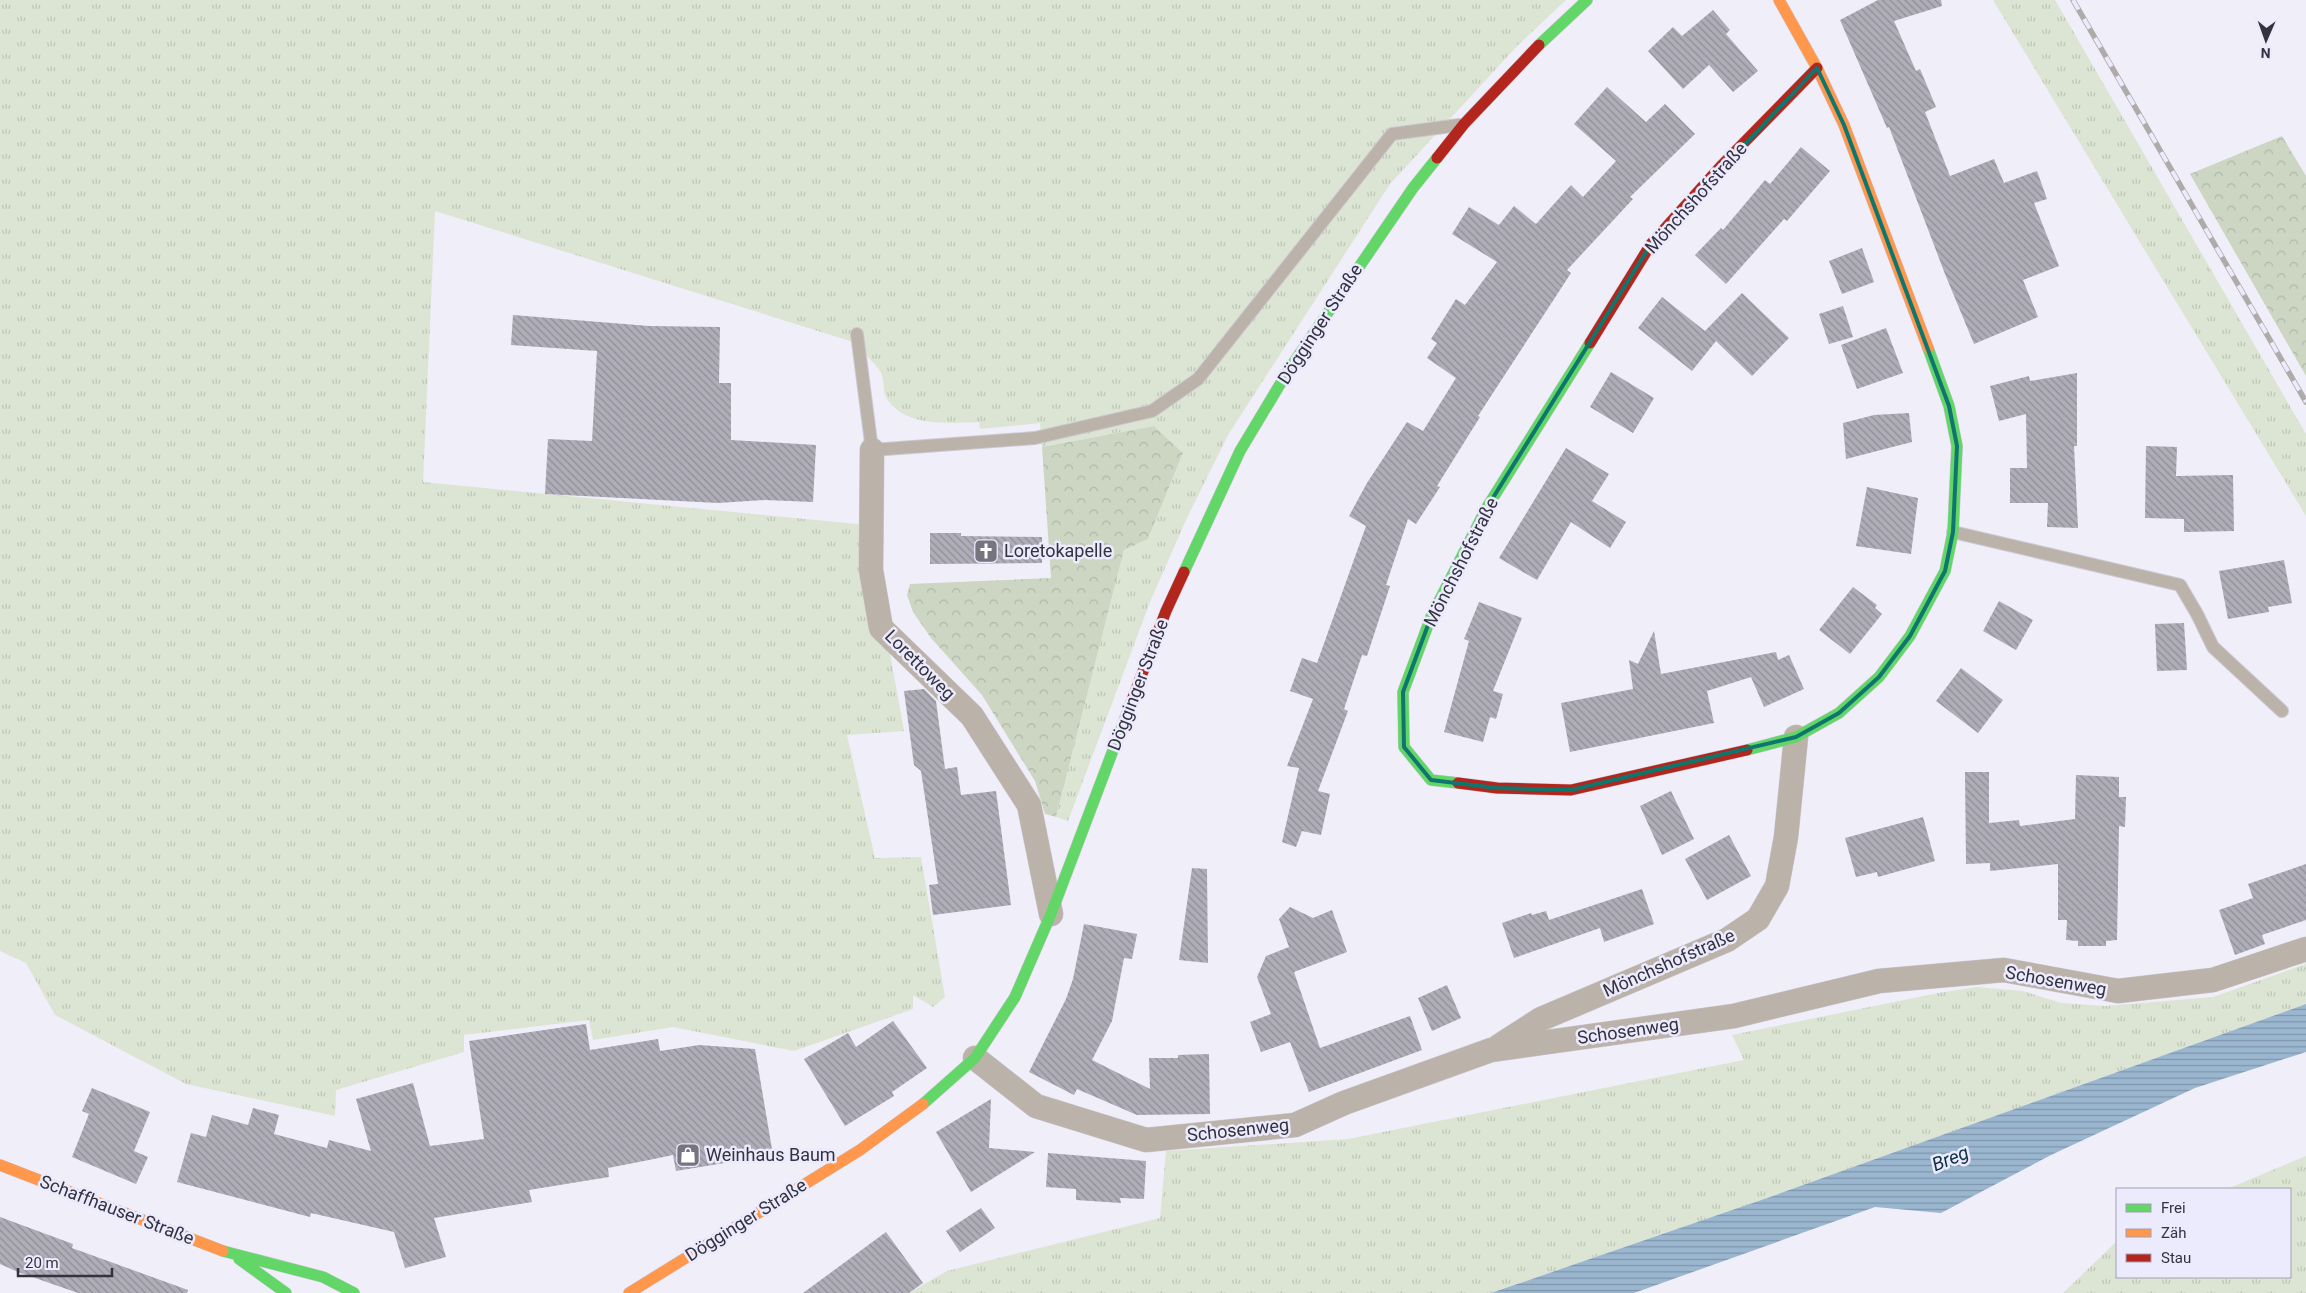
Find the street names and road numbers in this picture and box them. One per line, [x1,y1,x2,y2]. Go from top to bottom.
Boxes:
street label: Mönchshofstraße [1640,138,1751,257]
street label: Dögginger Straße [1273,260,1366,388]
street label: Mönchshofstraße [1419,494,1502,630]
street label: Dögginger Straße [1103,616,1172,754]
street label: Lorettoweg [881,625,960,704]
street label: Mönchshofstraße [1600,924,1738,1001]
street label: Schosenweg [2004,961,2108,1000]
street label: Schosenweg [1576,1013,1680,1048]
street label: Schosenweg [1186,1114,1290,1145]
street label: Schaffhauser Straße [37,1170,197,1249]
street label: Dögginger Straße [681,1174,810,1265]

